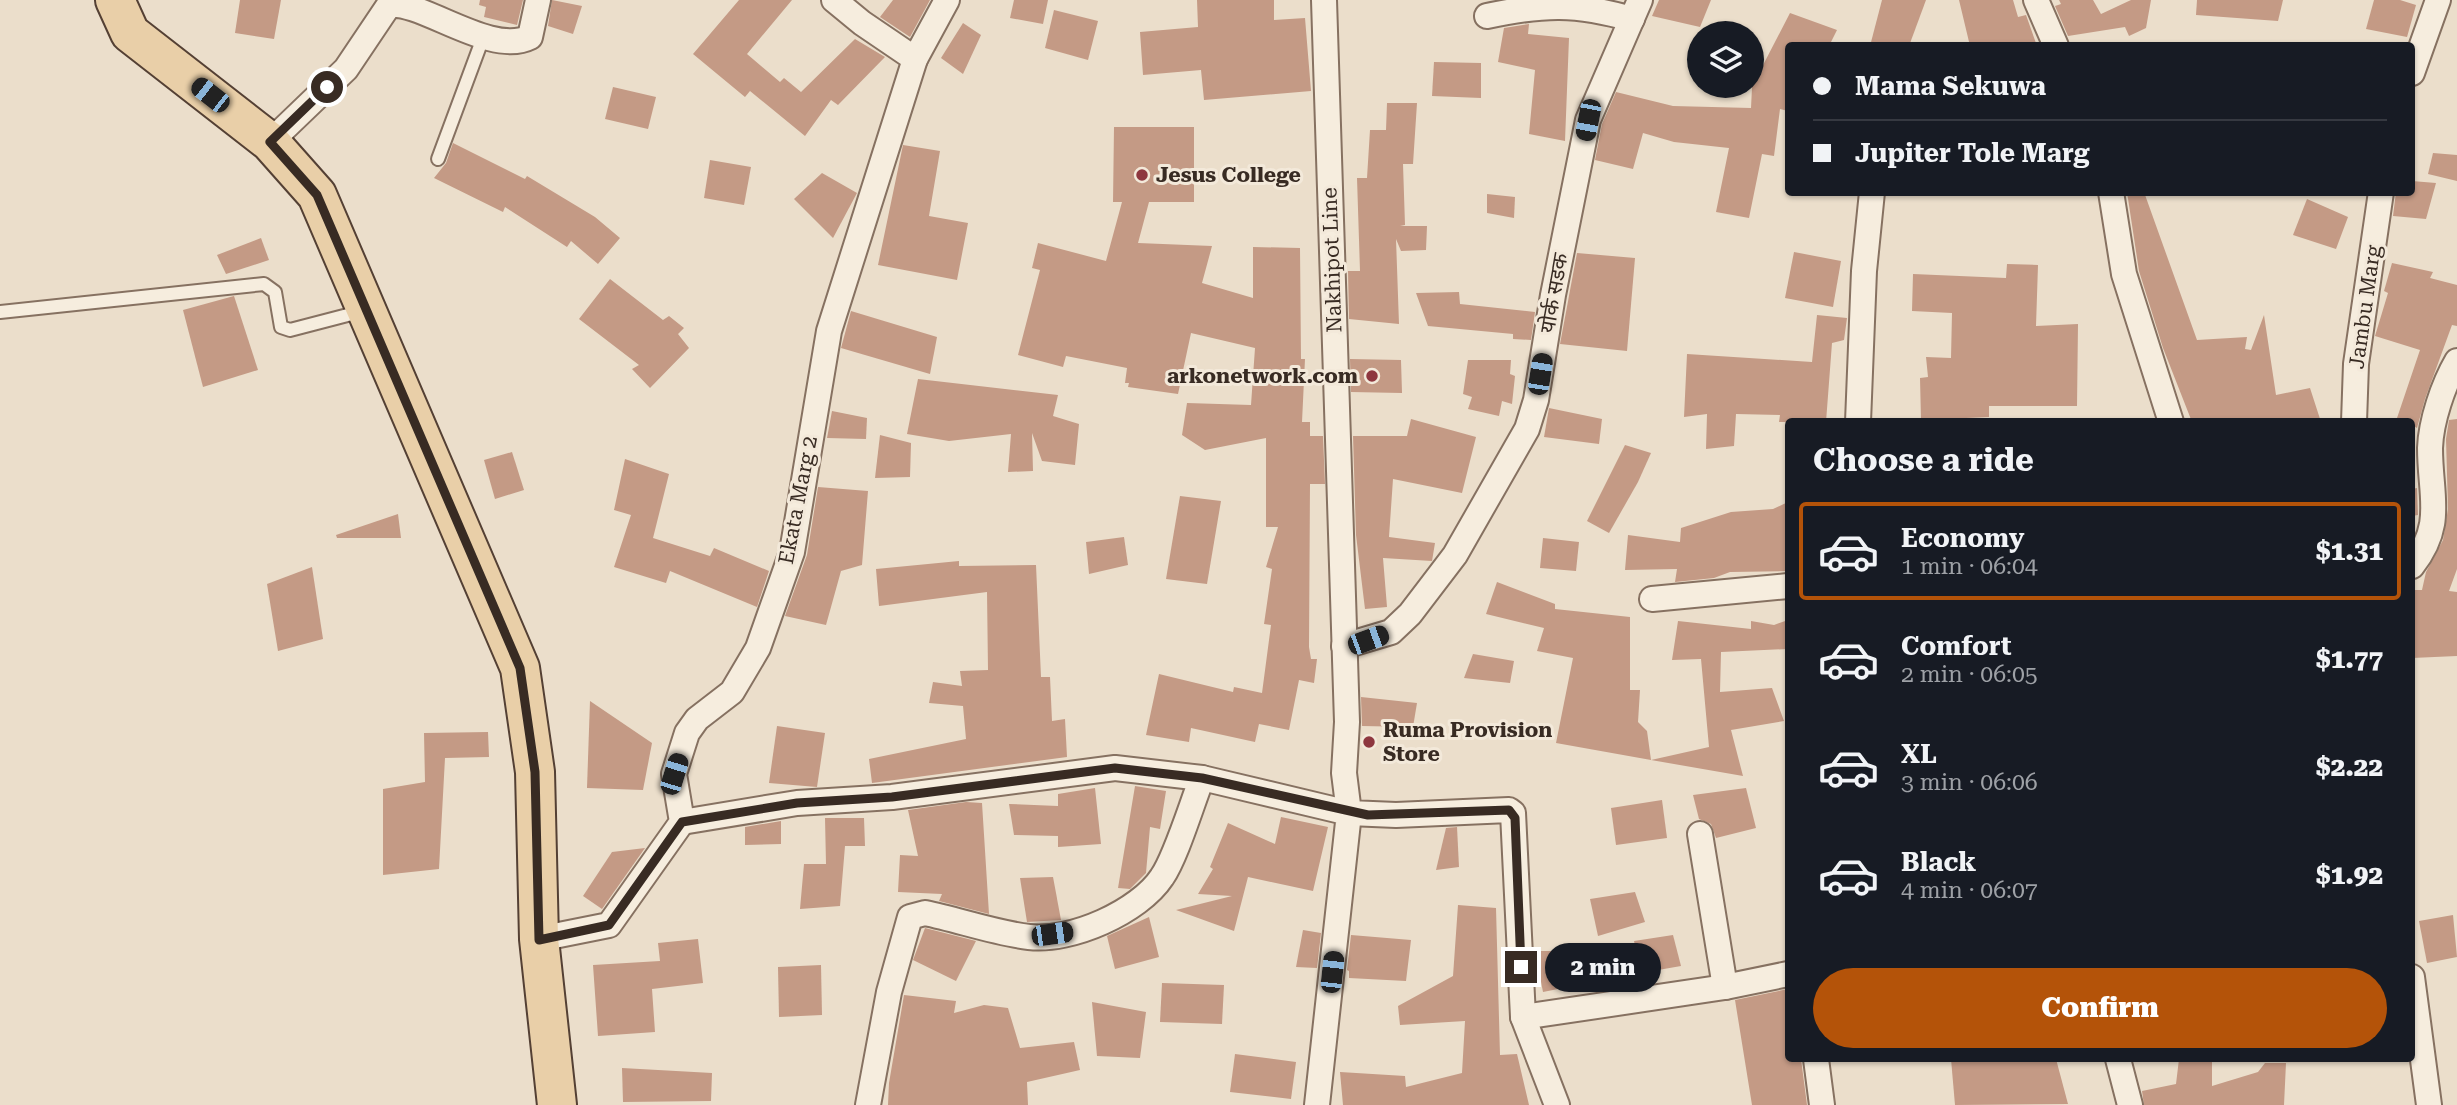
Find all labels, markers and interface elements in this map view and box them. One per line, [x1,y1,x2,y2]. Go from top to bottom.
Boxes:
map controls [1687,21,1764,98]
button: layers [1687,21,1764,98]
route start [311,71,343,103]
text: Mama Sekuwa [1855,71,2046,101]
car [187,74,234,116]
car [1574,97,1603,143]
text: Jupiter Tole Marg [1855,138,2090,168]
place label: Jesus College [1156,163,1301,187]
marker: Jesus College [1134,167,1150,183]
street label: Nakhipot Line [1317,187,1347,333]
street label: Jambu Marg [2344,243,2386,371]
street label: योर्क सडक [1535,250,1573,335]
car [1527,352,1554,396]
place label: arkonetwork.com [1167,364,1358,388]
marker: arkonetwork.com [1364,368,1380,384]
street label: Ekata Marg 2 [774,434,822,566]
text: Choose a ride [1813,441,2034,479]
icon: car [1817,520,1880,583]
text: Economy [1901,523,2024,553]
text: $1.31 [2316,536,2383,566]
text: 1 min · 06:04 [1901,553,2038,580]
car [1345,623,1392,657]
icon: car [1817,628,1880,691]
text: Comfort [1901,631,2011,661]
text: $1.77 [2316,644,2383,674]
text: 2 min · 06:05 [1901,661,2038,688]
place label: Ruma Provision Store [1383,718,1552,766]
marker: Ruma Provision Store [1361,734,1377,750]
icon: car [1817,736,1880,799]
text: XL [1901,739,1937,769]
car [658,751,691,797]
text: $2.22 [2316,752,2383,782]
text: 3 min · 06:06 [1901,769,2038,796]
icon: car [1817,844,1880,907]
text: Black [1901,847,1976,877]
text: $1.92 [2316,860,2383,890]
text: 4 min · 06:07 [1901,877,2038,904]
car [1030,921,1075,947]
callout: 2 min [1546,942,1661,992]
car [1320,950,1345,994]
route end [1505,951,1537,983]
text: 2 min [1571,954,1635,981]
button: Confirm [1813,968,2387,1048]

